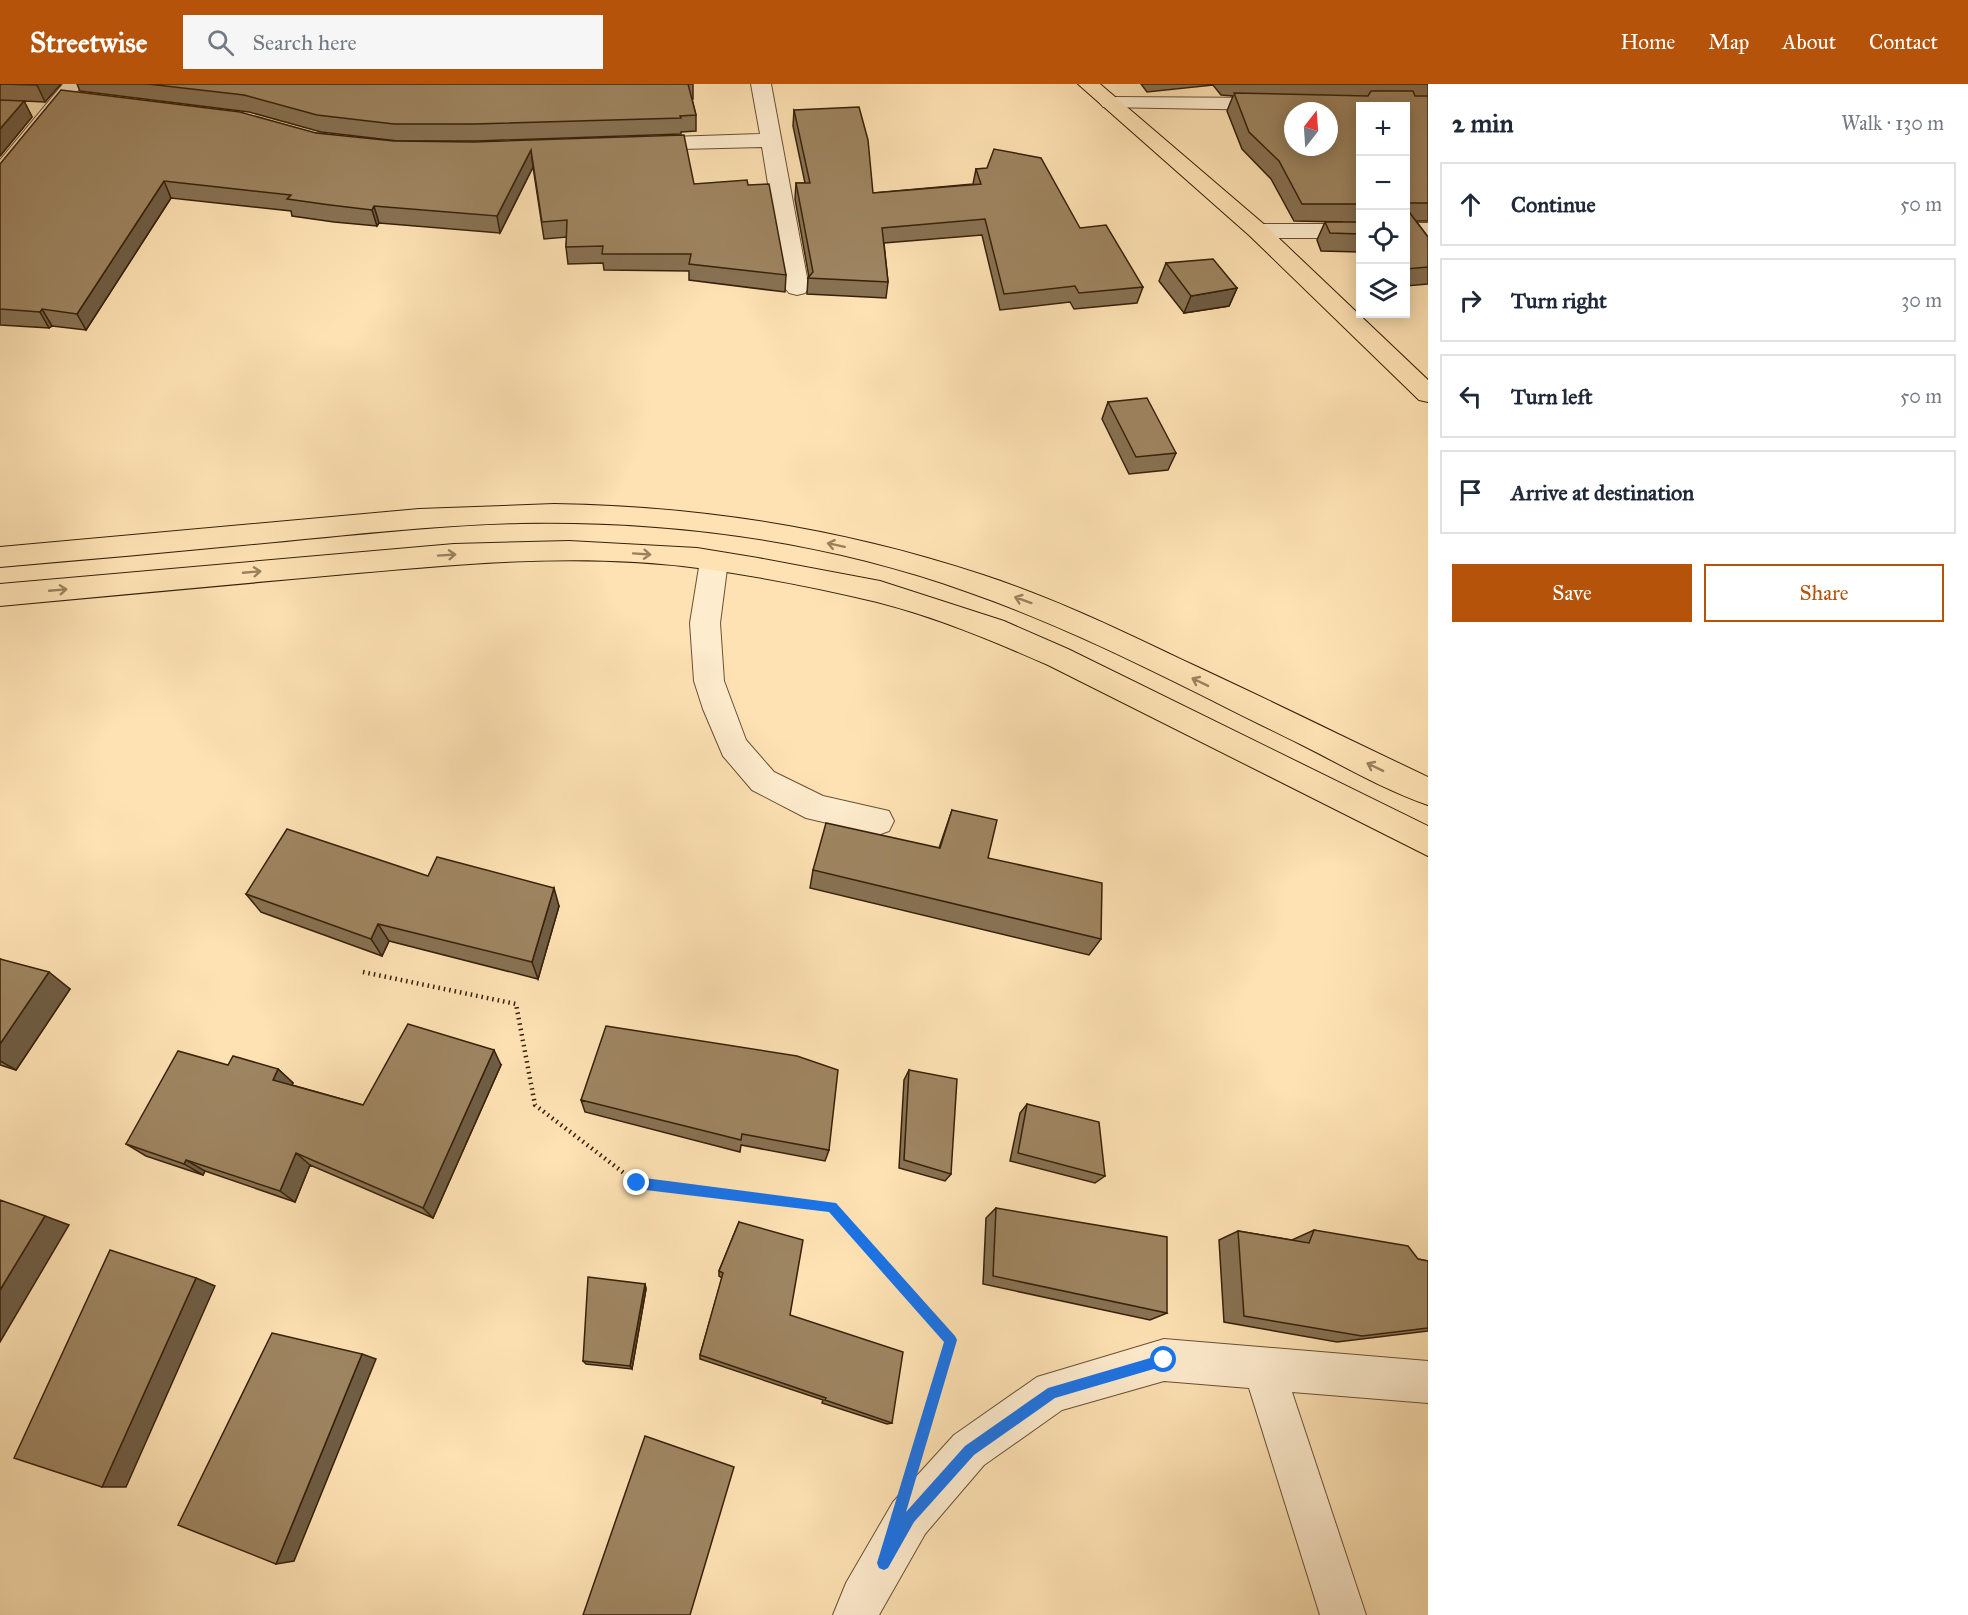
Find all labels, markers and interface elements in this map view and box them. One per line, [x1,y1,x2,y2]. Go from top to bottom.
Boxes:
search box [183,15,603,69]
text: Streetwise [30,25,147,60]
icon: search [204,26,237,59]
text: Search here [252,29,357,56]
text: Home [1620,29,1675,55]
text: Map [1708,29,1749,55]
text: About [1782,29,1836,55]
text: Contact [1869,29,1938,55]
north arrow [1284,102,1338,156]
map controls [1356,102,1410,318]
button: + [1356,102,1410,156]
text: 2 min [1452,107,1513,139]
text: Walk · 130 m [1841,111,1944,135]
button: − [1356,156,1410,210]
icon: ahead [1454,188,1487,221]
text: Continue [1511,191,1596,218]
text: 50 m [1900,192,1942,216]
button: locate [1356,210,1410,264]
button: layers [1356,264,1410,318]
icon: right [1454,284,1487,317]
text: Turn right [1511,287,1607,314]
text: 30 m [1901,288,1942,312]
icon: left [1454,380,1487,413]
text: Turn left [1511,383,1593,410]
text: 50 m [1900,384,1942,408]
icon: arrive [1454,476,1487,509]
text: Arrive at destination [1511,479,1694,506]
one-way arrow [827,539,846,550]
one-way arrow [436,549,456,560]
one-way arrow [631,549,651,560]
button: Save [1452,564,1692,622]
button: Share [1704,564,1944,622]
one-way arrow [242,566,262,577]
one-way arrow [48,584,68,595]
one-way arrow [1014,594,1033,605]
one-way arrow [1191,675,1209,687]
one-way arrow [1367,760,1385,772]
route end [623,1169,649,1195]
route start [1150,1346,1176,1372]

